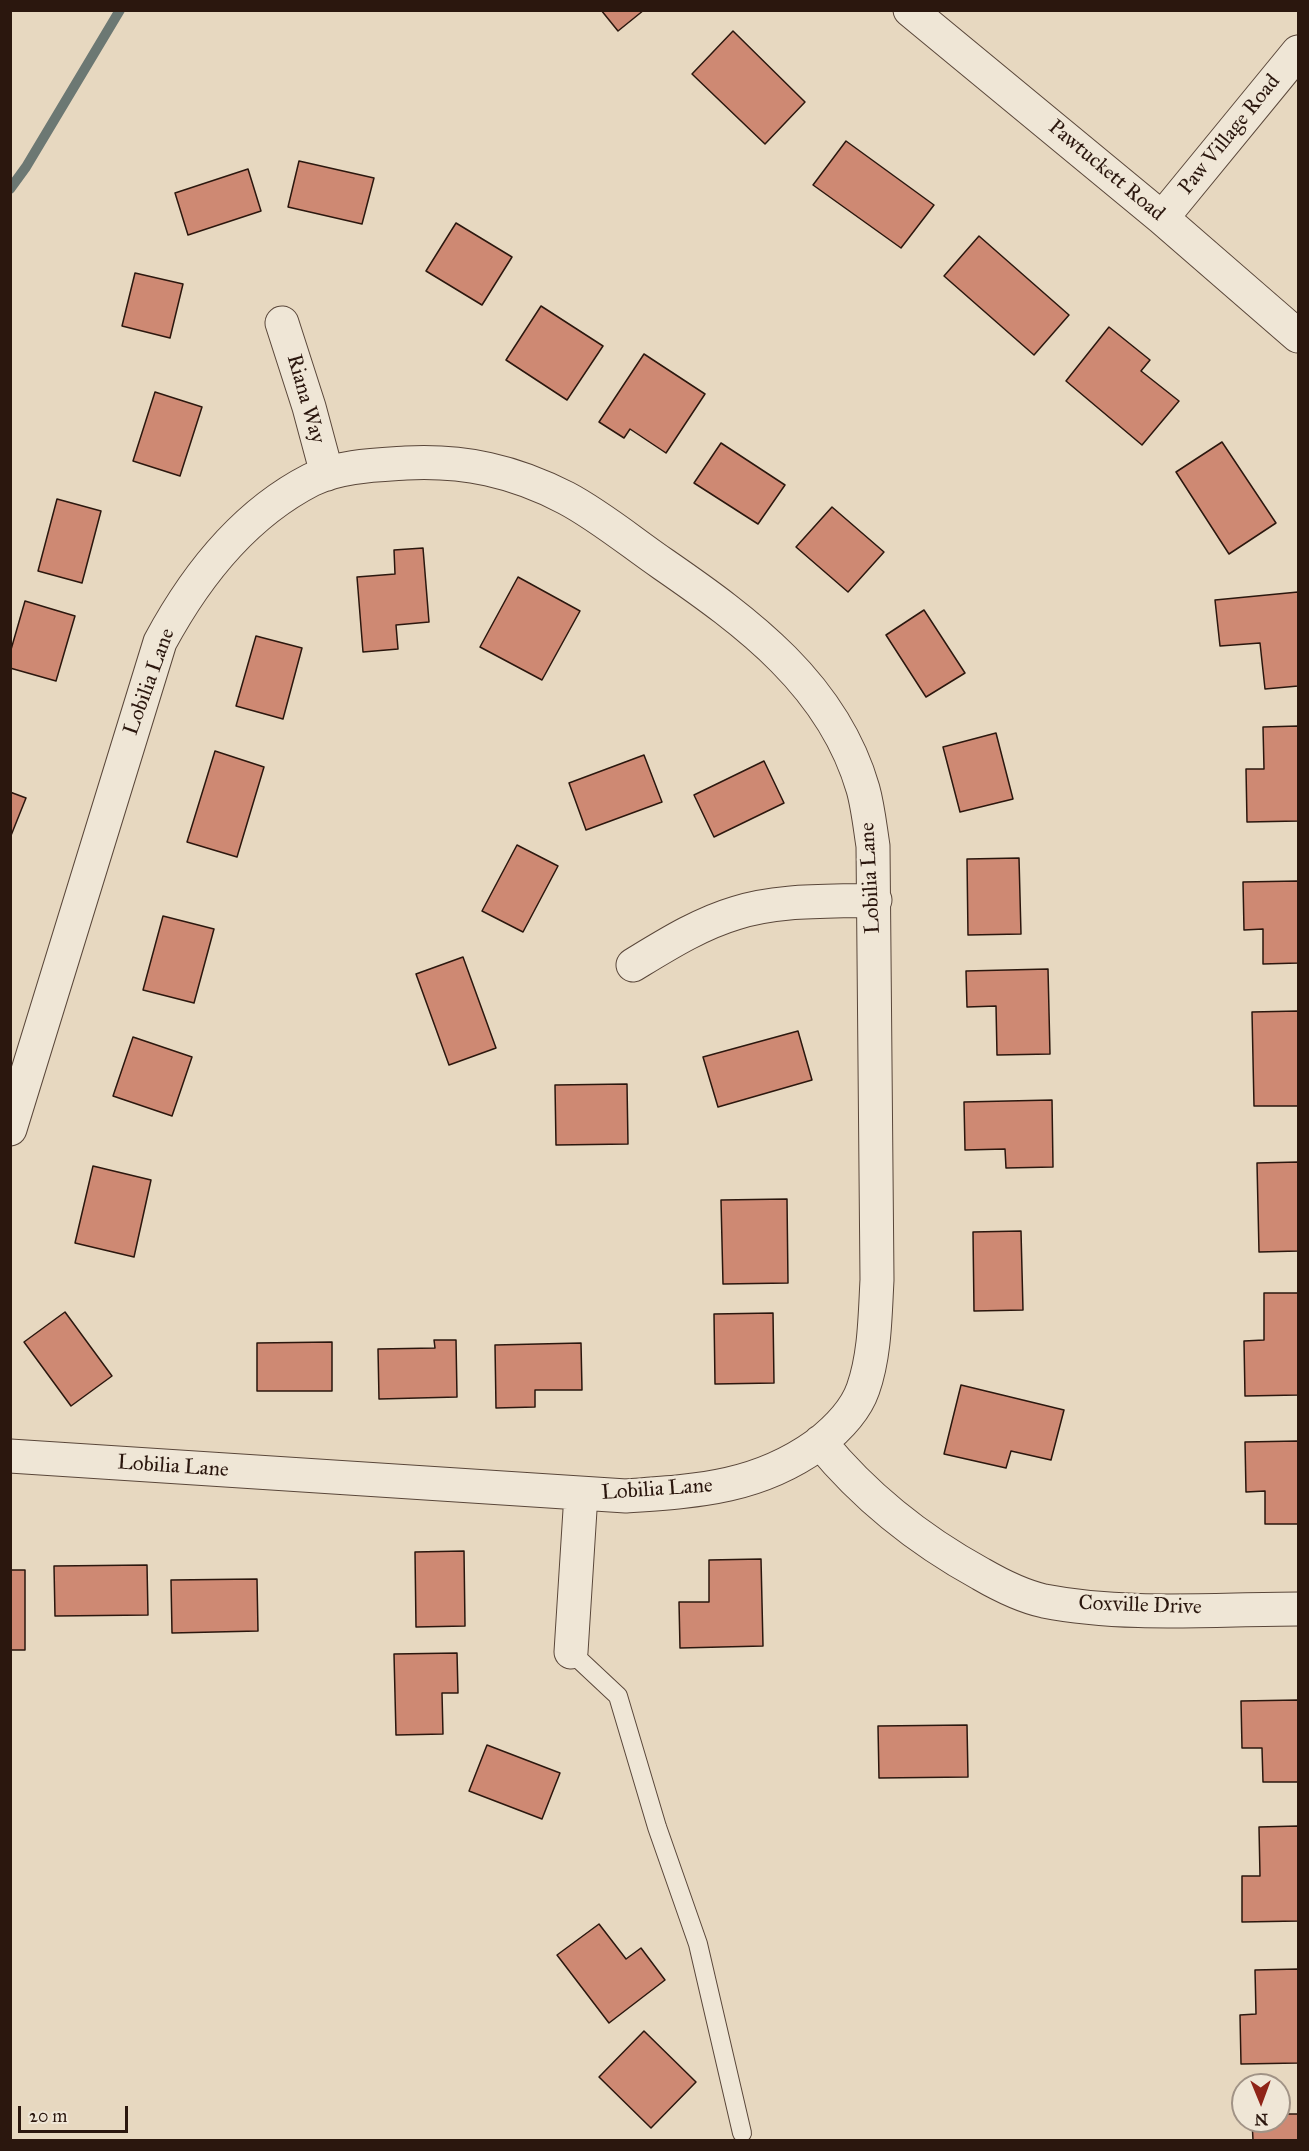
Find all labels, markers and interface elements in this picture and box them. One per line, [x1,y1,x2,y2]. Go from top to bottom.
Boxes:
street label: Paw Village Road [1174,70,1286,200]
street label: Pawtuckett Road [1043,115,1169,227]
street label: Riana Way [280,352,330,446]
street label: Lobilia Lane [119,625,181,739]
street label: Lobilia Lane [855,822,887,934]
street label: Lobilia Lane [117,1451,229,1483]
street label: Lobilia Lane [601,1474,713,1506]
street label: Coxville Drive [1078,1591,1202,1621]
north arrow [1231,2073,1291,2133]
scale bar [21,2094,130,2132]
text: 20 m [29,2105,67,2127]
text: N [1254,2110,1268,2129]

